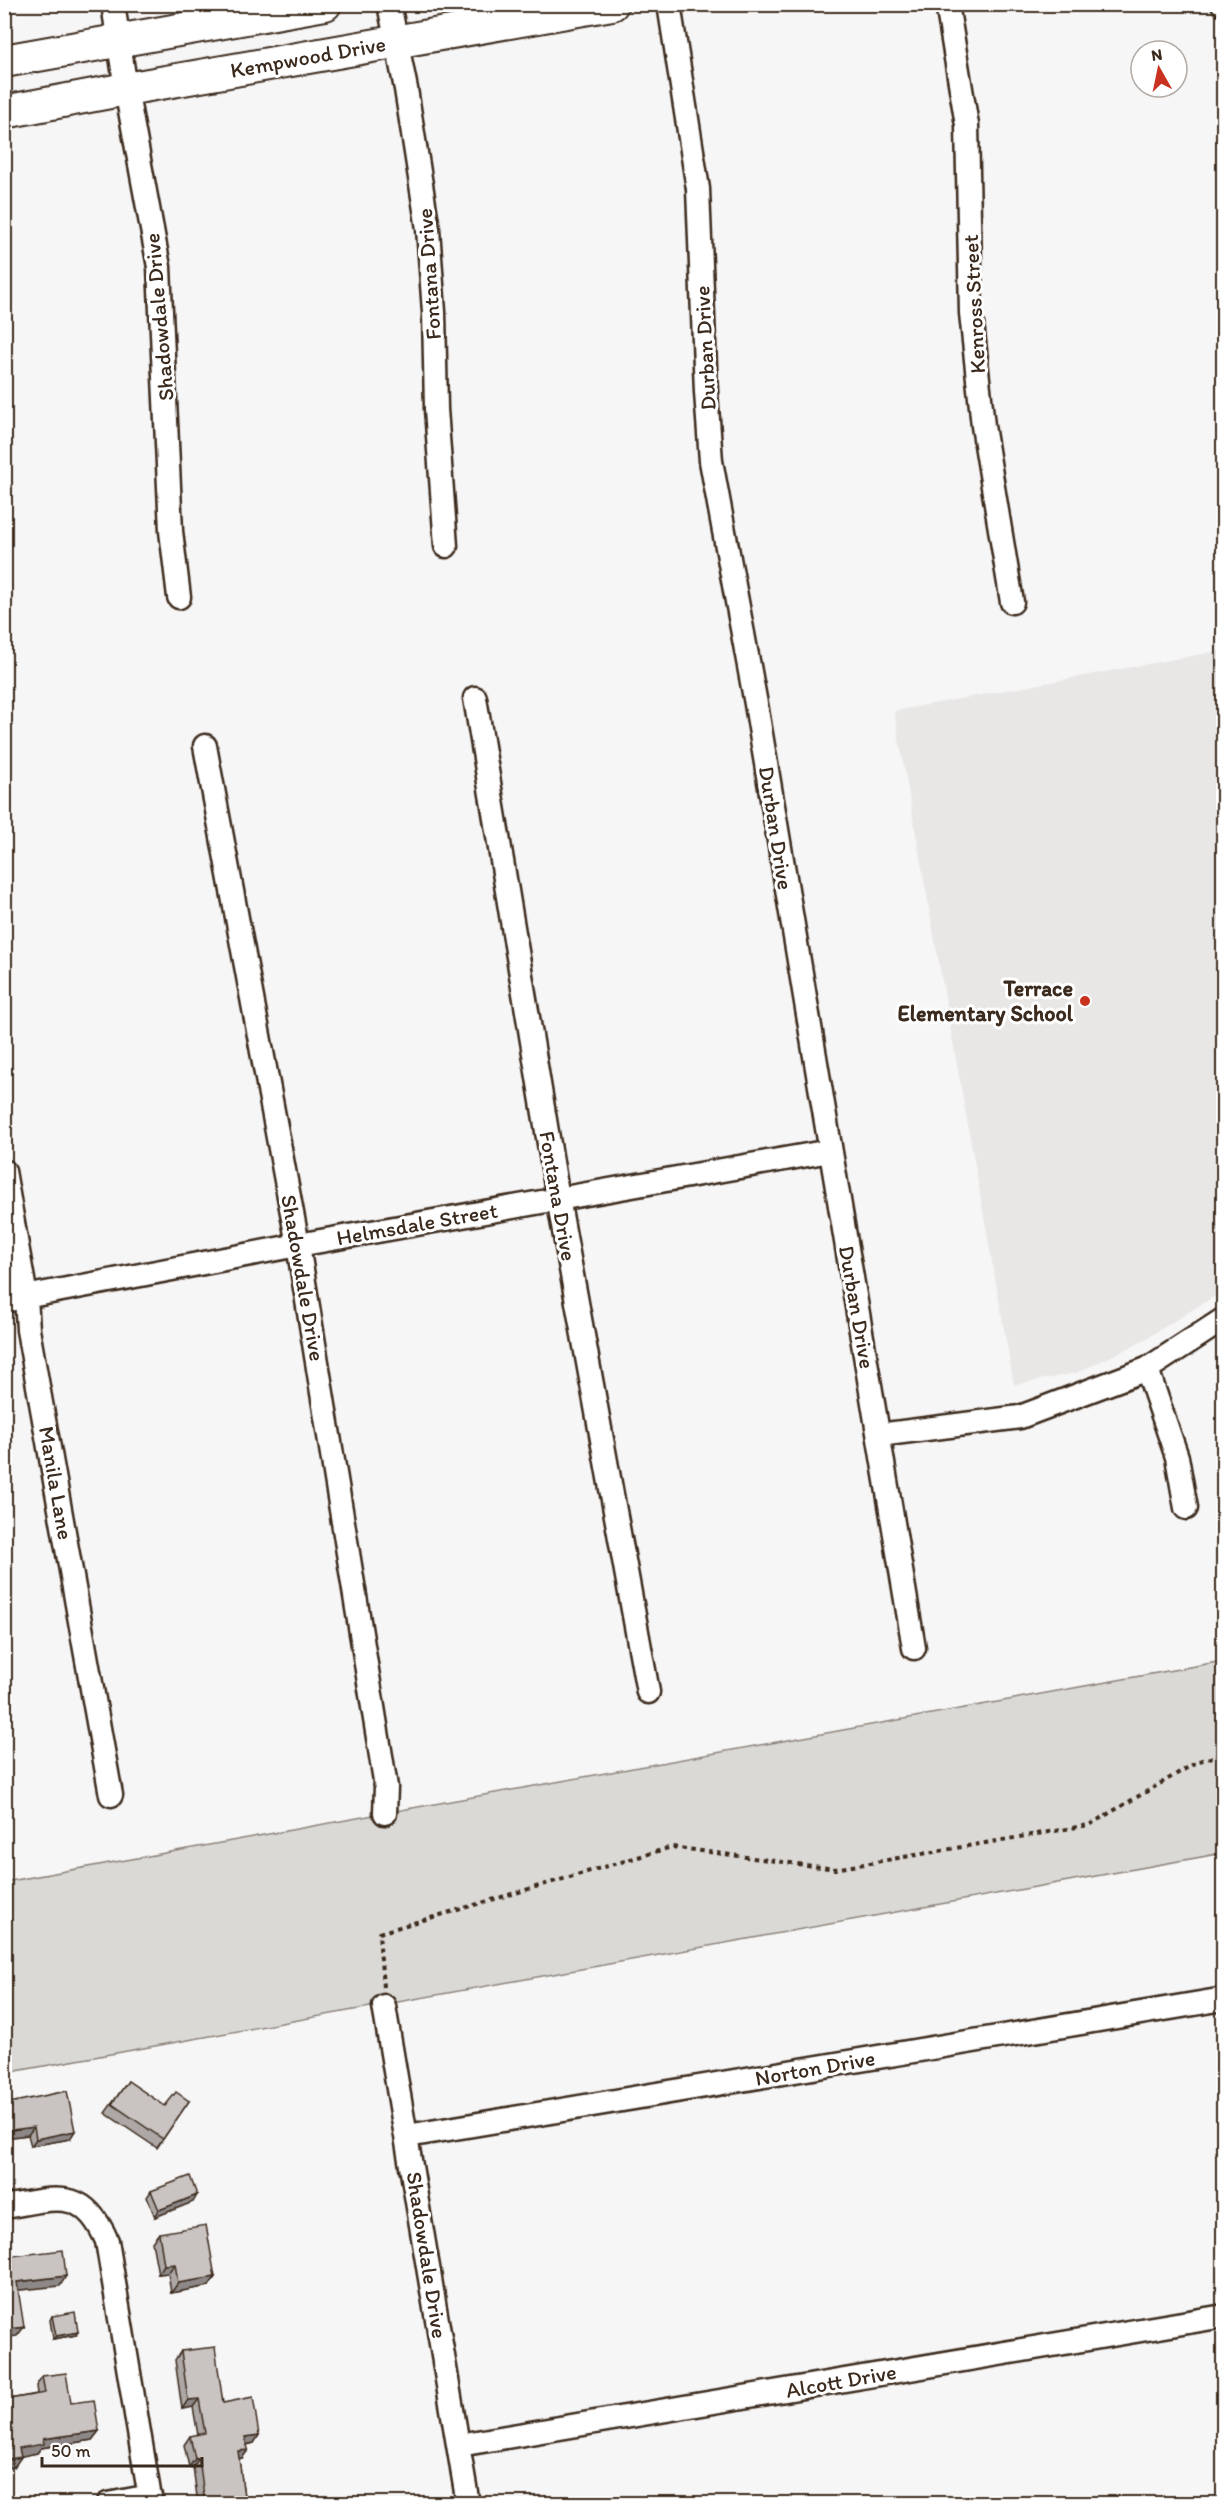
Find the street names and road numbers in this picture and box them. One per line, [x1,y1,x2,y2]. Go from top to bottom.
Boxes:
street label: Kempwood Drive [228,30,388,84]
street label: Fontana Drive [411,207,447,341]
street label: Shadowdale Drive [138,232,180,402]
street label: Kenross Street [957,234,991,374]
street label: Durban Drive [688,285,722,411]
street label: Durban Drive [753,764,799,892]
street label: Fontana Drive [533,1129,583,1263]
street label: Shadowdale Drive [275,1193,331,1363]
street label: Helmsdale Street [334,1197,500,1251]
street label: Durban Drive [833,1243,881,1371]
street label: Manila Lane [33,1424,79,1542]
street label: Norton Drive [753,2044,877,2092]
street label: Shadowdale Drive [400,2170,454,2340]
street label: Alcott Drive [784,2358,898,2404]

